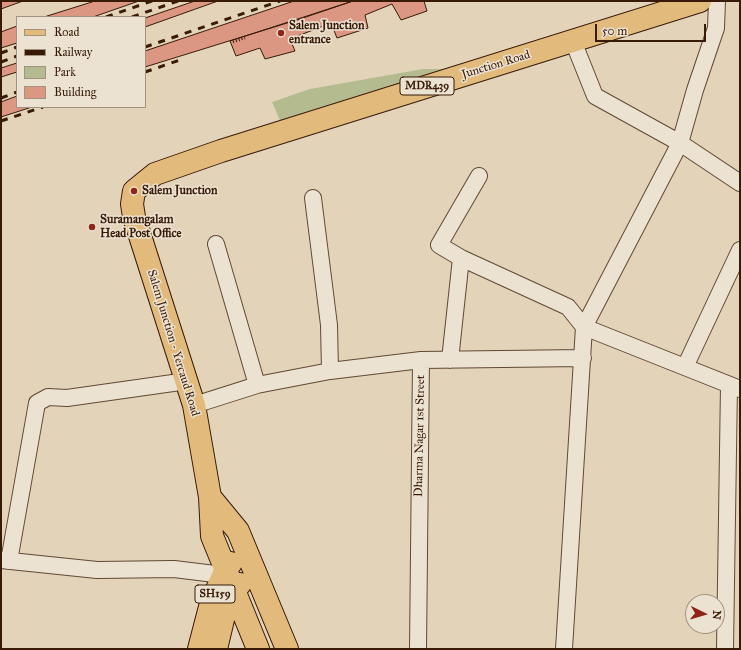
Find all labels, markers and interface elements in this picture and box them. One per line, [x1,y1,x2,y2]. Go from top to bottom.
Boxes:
legend [16,16,146,108]
scale bar [597,16,708,42]
place label: Salem Junction entrance [289,19,364,47]
text: 50 m [602,24,627,38]
text: Road [54,25,80,39]
marker: Salem Junction entrance [276,28,286,38]
text: Railway [54,45,92,59]
street label: Junction Road [460,48,532,82]
text: Park [54,65,76,79]
road number: MDR439 [400,77,454,95]
text: Building [54,85,96,99]
place label: Salem Junction [142,184,217,198]
marker: Salem Junction [129,186,139,196]
place label: Suramangalam Head Post Office [100,213,182,241]
marker: Suramangalam Head Post Office [87,222,97,232]
street label: Salem Junction - Yercaud Road [144,268,202,418]
street label: Dharma Nagar 1st Street [412,375,428,497]
road number: SH159 [195,585,235,603]
north arrow [685,594,725,634]
text: N [710,610,723,620]

